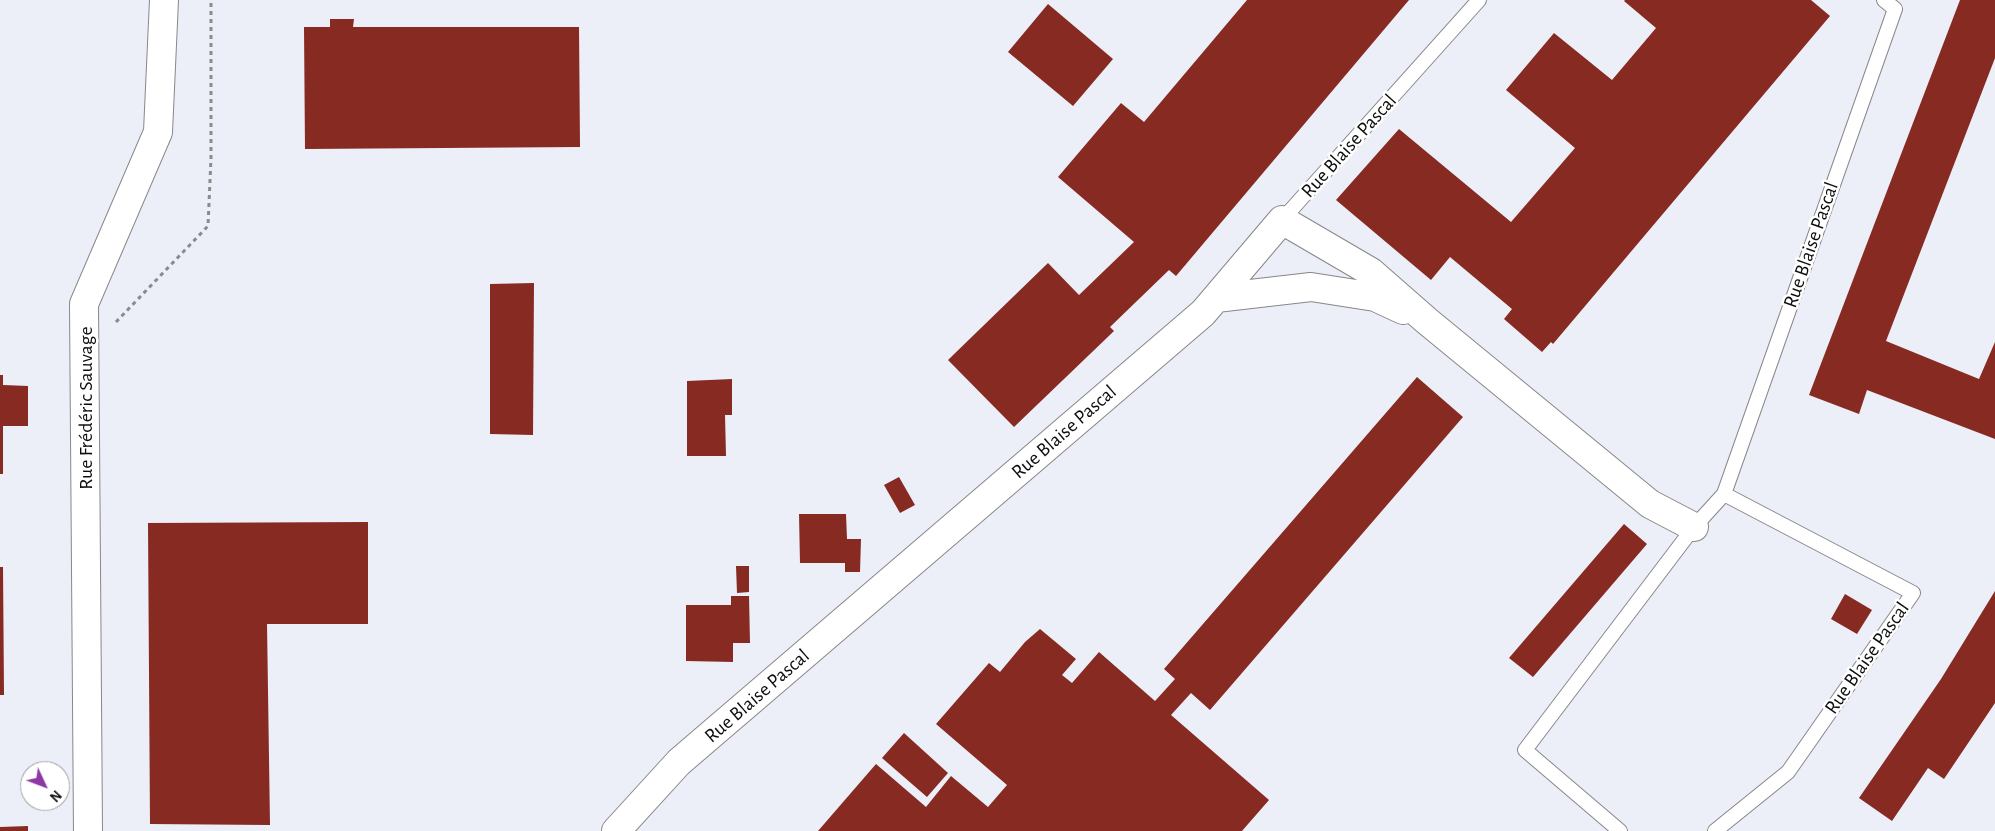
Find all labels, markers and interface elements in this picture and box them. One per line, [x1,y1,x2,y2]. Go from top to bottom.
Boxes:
street label: Rue Blaise Pascal [1296,89,1402,203]
street label: Rue Blaise Pascal [1778,179,1844,311]
street label: Rue Frédéric Sauvage [74,326,98,490]
street label: Rue Blaise Pascal [1007,380,1121,484]
street label: Rue Blaise Pascal [1820,597,1914,719]
street label: Rue Blaise Pascal [700,644,814,748]
north arrow [20,761,70,811]
text: N [47,787,64,804]

